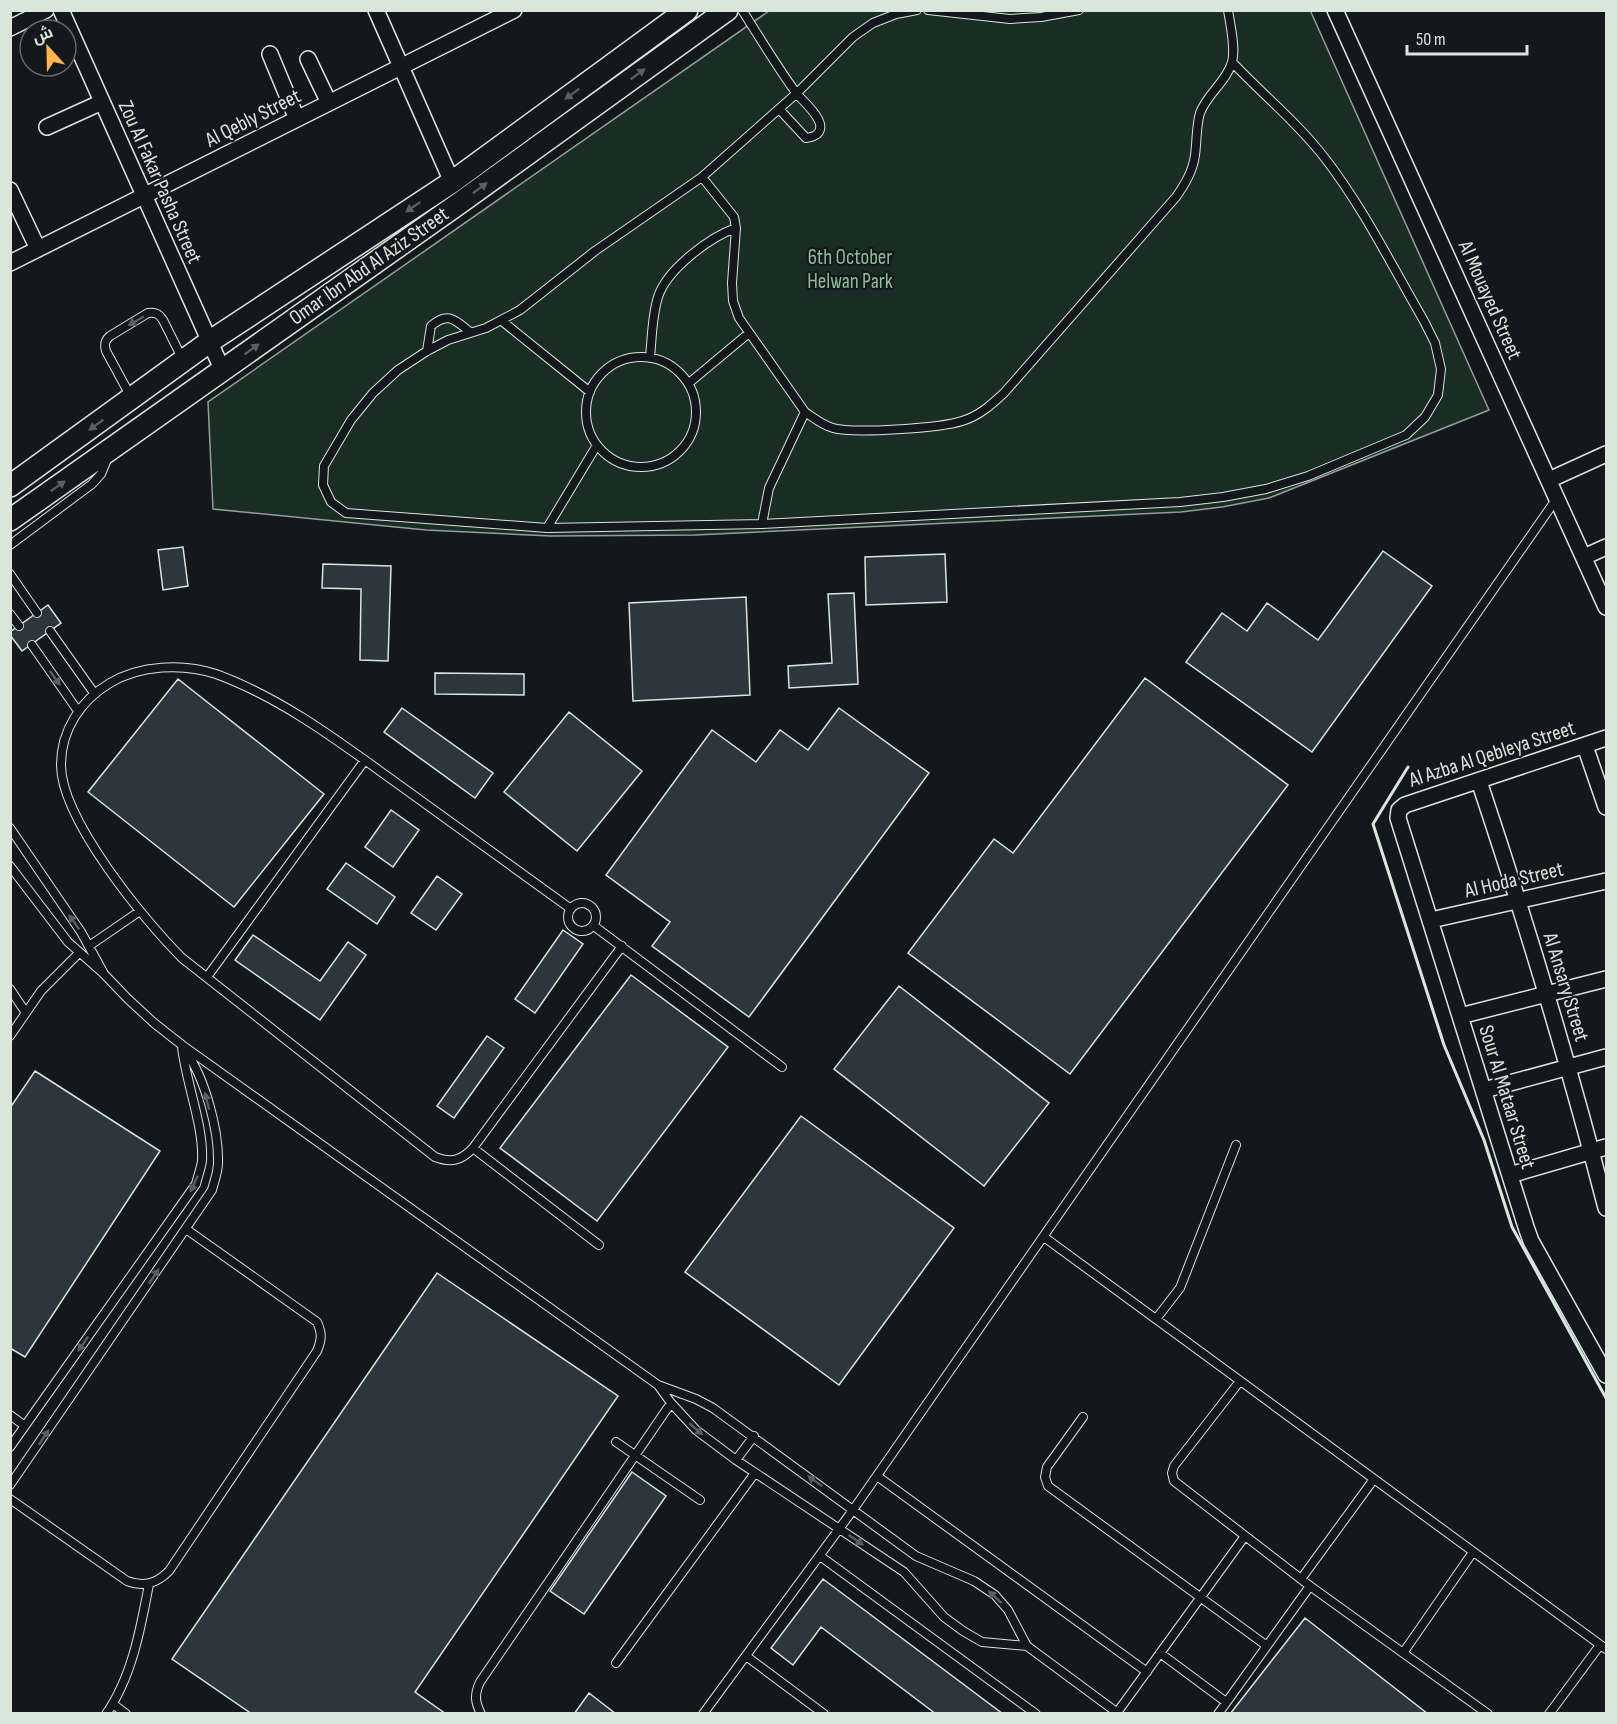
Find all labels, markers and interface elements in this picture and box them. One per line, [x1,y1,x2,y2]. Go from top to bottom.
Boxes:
north arrow [18,18,78,78]
scale bar [1407,18,1527,56]
text: ش [30,23,56,48]
text: 50 m [1416,29,1446,50]
one-way arrow [631,69,646,81]
street label: Al Qebly Street [200,83,305,153]
one-way arrow [564,88,579,100]
street label: Zou Al Fakar Pasha Street [113,97,207,267]
one-way arrow [472,183,487,195]
street label: Omar Ibn Abd Al Aziz Street [284,202,454,330]
one-way arrow [405,202,421,213]
street label: Al Mouayed Street [1452,236,1527,363]
park label: 6th October Helwan Park [807,245,893,294]
one-way arrow [128,315,144,326]
one-way arrow [243,343,259,355]
one-way arrow [89,418,104,430]
one-way arrow [50,480,66,492]
one-way arrow [49,669,61,685]
street label: Al Azba Al Qebleya Street [1405,715,1578,793]
street label: Al Hoda Street [1461,857,1566,904]
one-way arrow [68,915,80,931]
street label: Al Ansary Street [1537,929,1594,1044]
street label: Sour Al Mataar Street [1473,1022,1541,1172]
one-way arrow [202,1092,212,1110]
one-way arrow [189,1176,198,1193]
one-way arrow [148,1268,159,1284]
one-way arrow [77,1336,89,1352]
one-way arrow [688,1422,704,1435]
one-way arrow [38,1429,50,1445]
one-way arrow [807,1475,823,1487]
one-way arrow [847,1534,863,1546]
one-way arrow [988,1590,1003,1604]

